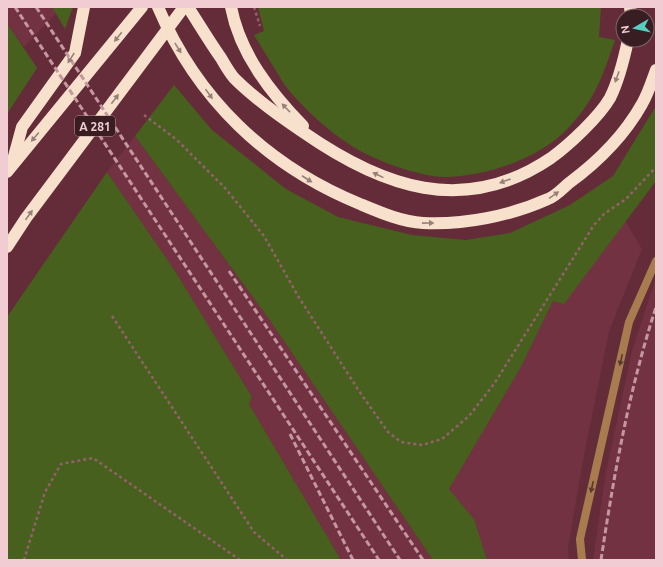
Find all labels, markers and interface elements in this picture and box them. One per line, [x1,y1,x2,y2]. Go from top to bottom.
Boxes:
north arrow [615,8,655,48]
text: N [619,25,632,35]
one-way arrow [113,32,122,43]
one-way arrow [174,43,182,53]
one-way arrow [67,53,75,63]
one-way arrow [614,72,620,84]
one-way arrow [205,89,213,100]
one-way arrow [111,94,119,105]
one-way arrow [281,103,290,113]
road number: A 281 [75,116,115,136]
one-way arrow [30,132,39,143]
one-way arrow [373,172,384,178]
one-way arrow [302,175,312,183]
one-way arrow [498,178,510,184]
one-way arrow [548,191,559,199]
one-way arrow [25,209,33,220]
one-way arrow [422,219,434,226]
one-way arrow [617,354,623,366]
one-way arrow [588,480,594,493]

